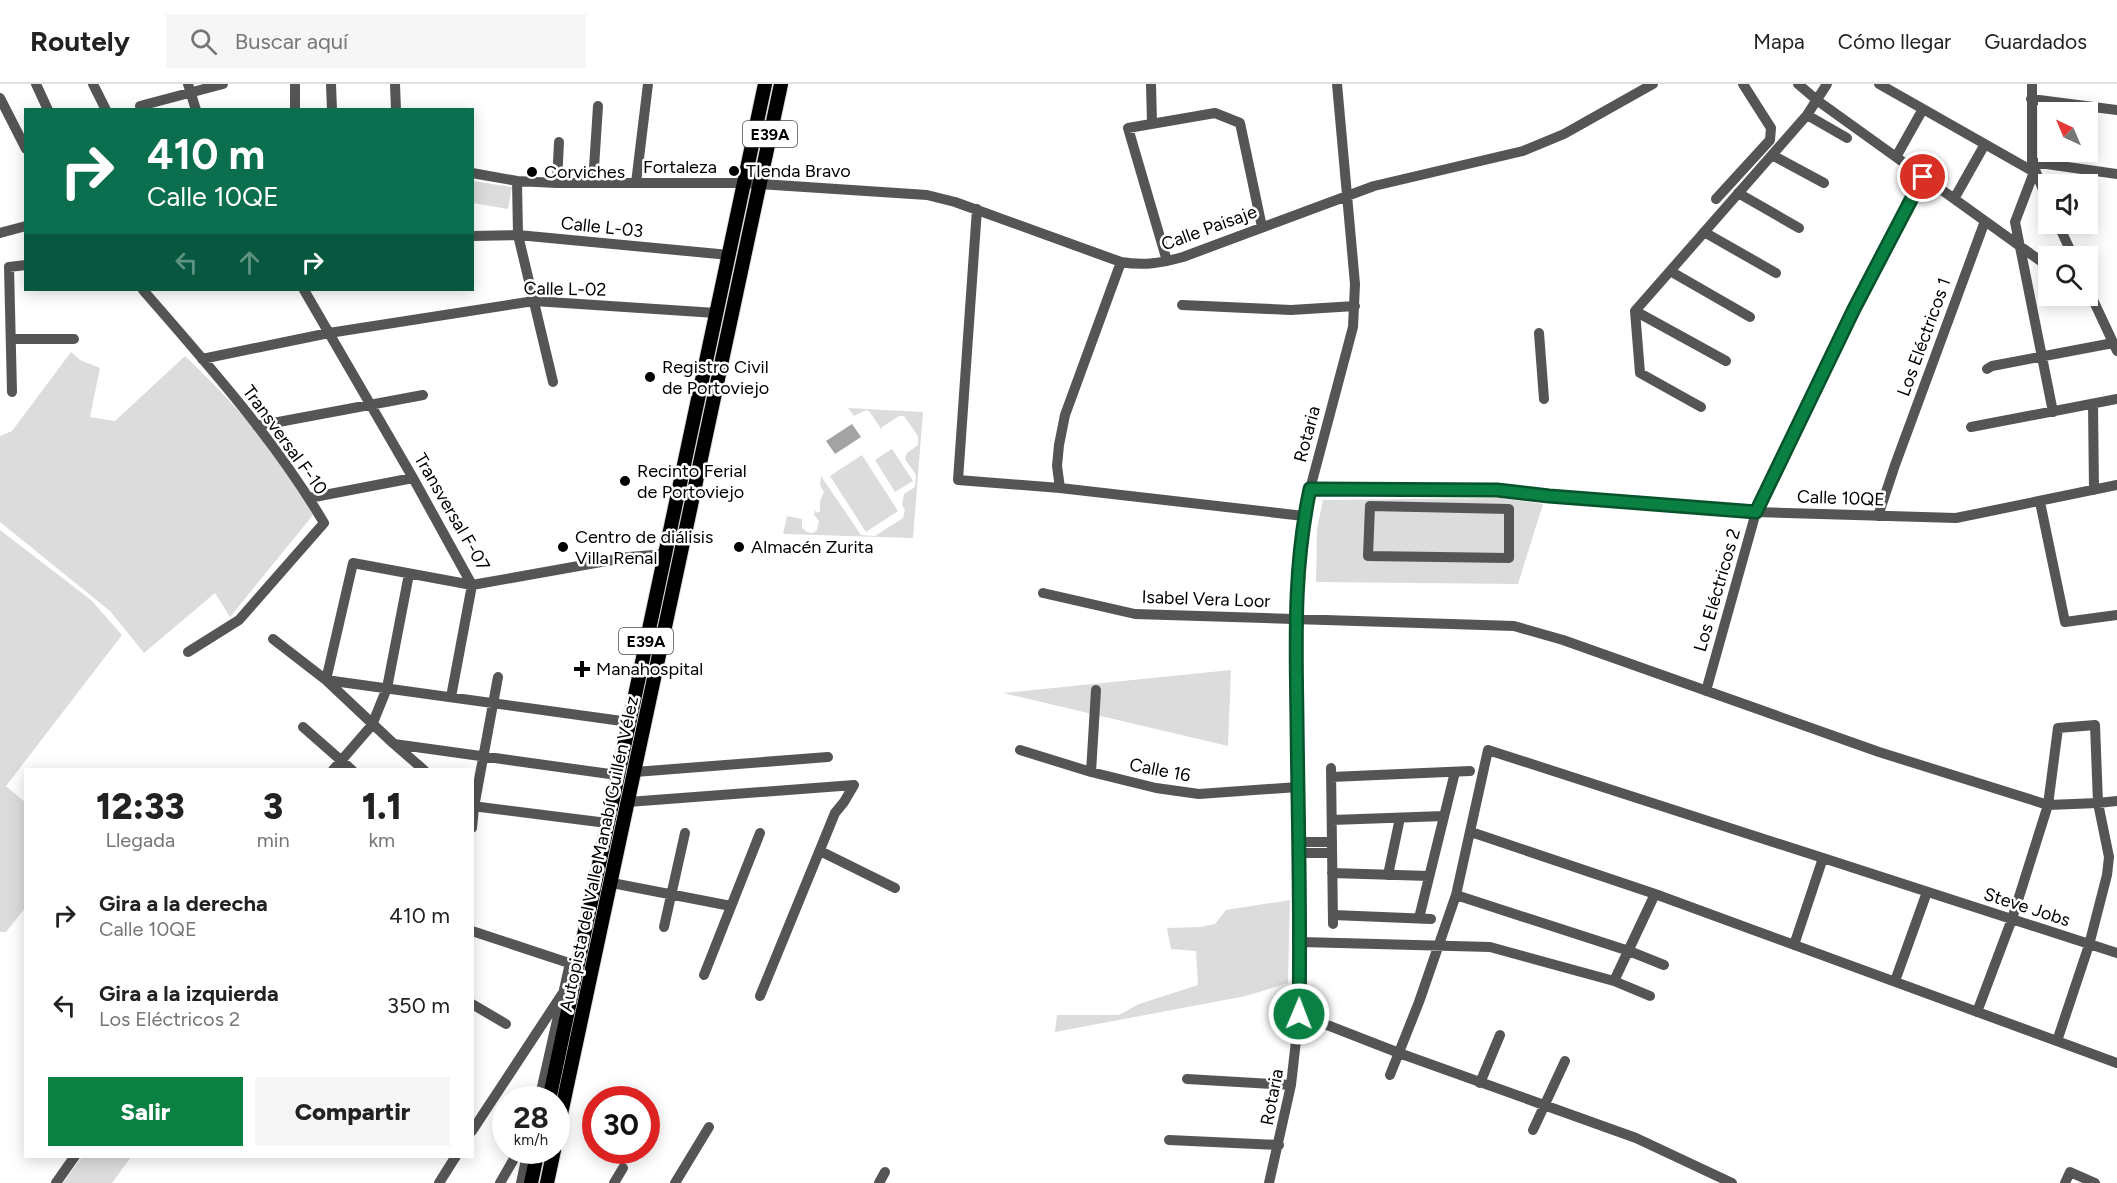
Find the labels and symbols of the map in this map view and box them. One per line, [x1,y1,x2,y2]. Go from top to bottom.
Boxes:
north arrow [2038,102,2098,162]
road number: E39A [743,121,797,147]
pin [1897,151,1948,202]
street label: Fortaleza [643,156,717,178]
place label: TIenda Bravo [746,160,851,182]
place label: Corviches [544,161,625,183]
marker: TIenda Bravo [727,164,741,178]
marker: Corviches [525,165,539,179]
street label: Calle Paisaje [1158,200,1260,255]
street label: Calle L-03 [560,212,644,242]
street label: Los Eléctricos 1 [1892,275,1956,399]
street label: Calle L-02 [523,277,607,301]
place label: Registro Civil de Portoviejo [662,356,769,399]
marker: Registro Civil de Portoviejo [643,370,657,384]
street label: Transversal F-10 [238,381,332,499]
street label: Rotaria [1289,404,1325,464]
street label: Transversal F-07 [409,449,495,575]
place label: Recinto Ferial de Portoviejo [637,460,747,503]
marker: Recinto Ferial de Portoviejo [618,474,632,488]
street label: Calle 10QE [1797,485,1885,511]
place label: Centro de diálisis Villa Renal [575,526,713,569]
street label: Los Eléctricos 2 [1689,526,1745,654]
place label: Almacén Zurita [751,536,874,558]
marker: Centro de diálisis Villa Renal [556,540,570,554]
marker: Almacén Zurita [732,540,746,554]
street label: Isabel Vera Loor [1141,586,1271,612]
road number: E39A [619,628,673,654]
place label: Manahospital [596,658,703,680]
marker: Manahospital [573,660,591,678]
street label: Autopista del Valle Manabí Guillén Vélez [555,694,643,1014]
street label: Calle 16 [1127,753,1193,787]
street label: Steve Jobs [1981,883,2073,931]
position arrow [1267,982,1331,1046]
street label: Rotaria [1256,1067,1288,1127]
speed limit sign: 30 [582,1086,660,1164]

